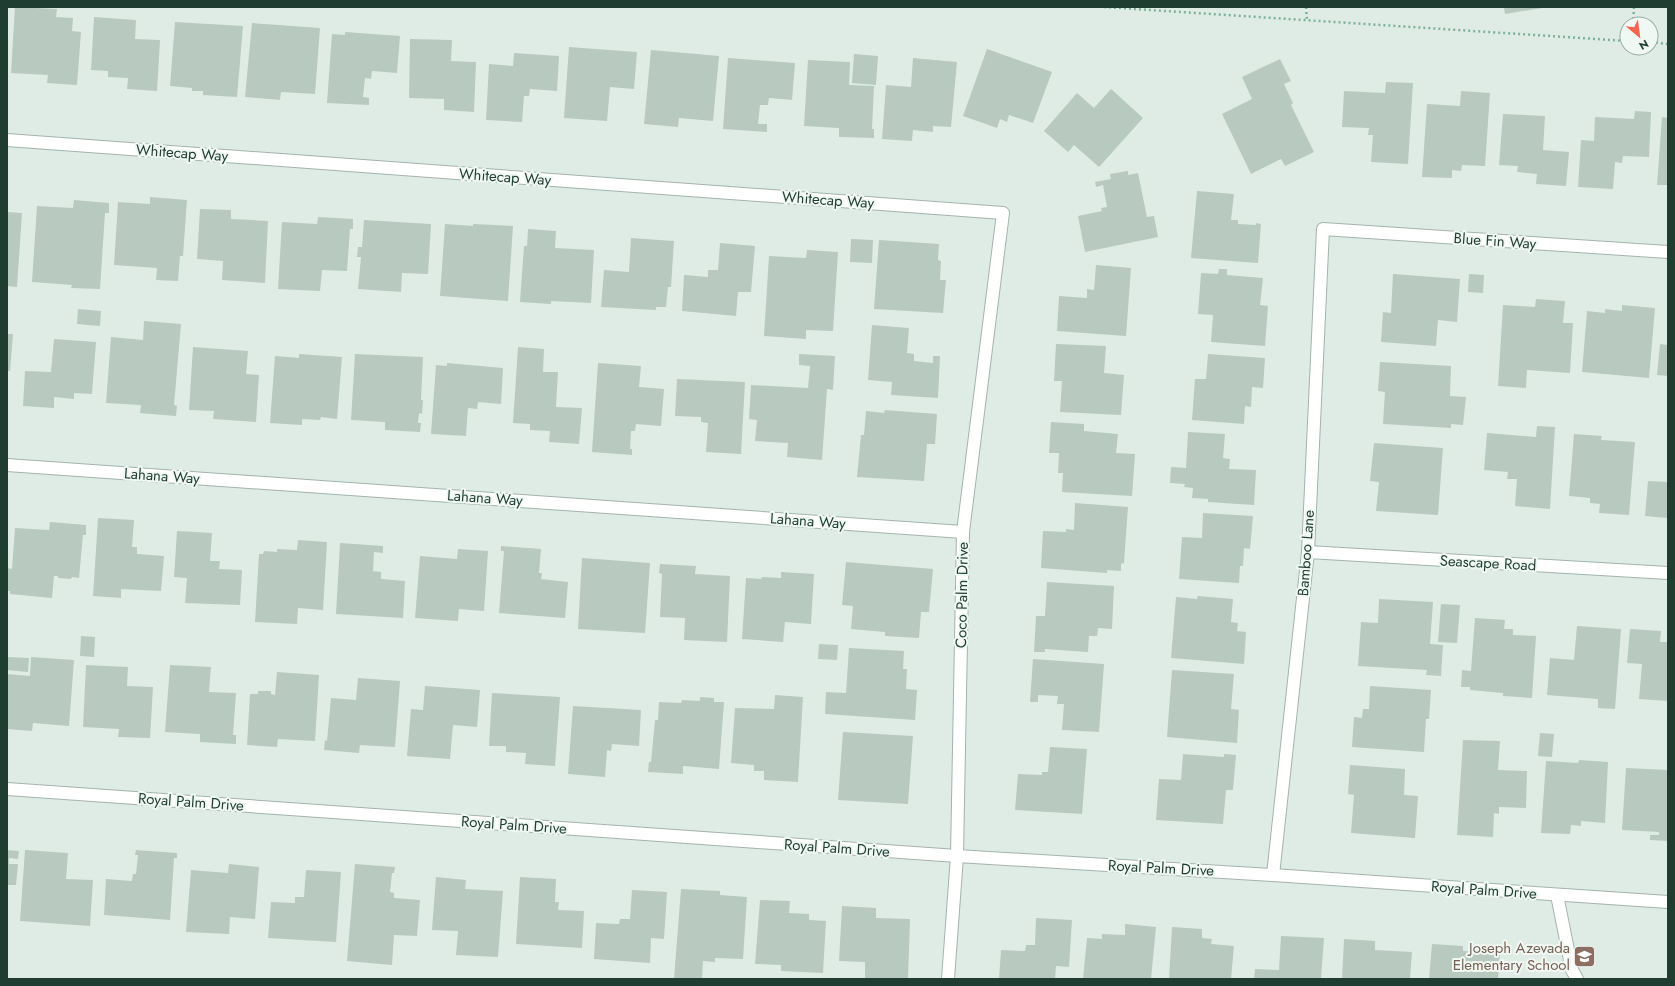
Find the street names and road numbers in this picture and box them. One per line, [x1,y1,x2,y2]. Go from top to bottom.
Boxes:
street label: Whitecap Way [135,139,229,167]
street label: Whitecap Way [458,163,552,191]
street label: Whitecap Way [781,186,875,214]
street label: Blue Fin Way [1453,227,1537,255]
street label: Lahana Way [123,462,201,490]
street label: Lahana Way [446,484,524,512]
street label: Lahana Way [769,507,847,535]
street label: Bamboo Lane [1292,509,1320,597]
street label: Coco Palm Drive [950,541,974,648]
street label: Seascape Road [1439,549,1537,577]
street label: Royal Palm Drive [137,787,245,817]
street label: Royal Palm Drive [460,810,568,840]
street label: Royal Palm Drive [783,833,891,863]
street label: Royal Palm Drive [1107,854,1215,882]
street label: Royal Palm Drive [1430,875,1538,905]

